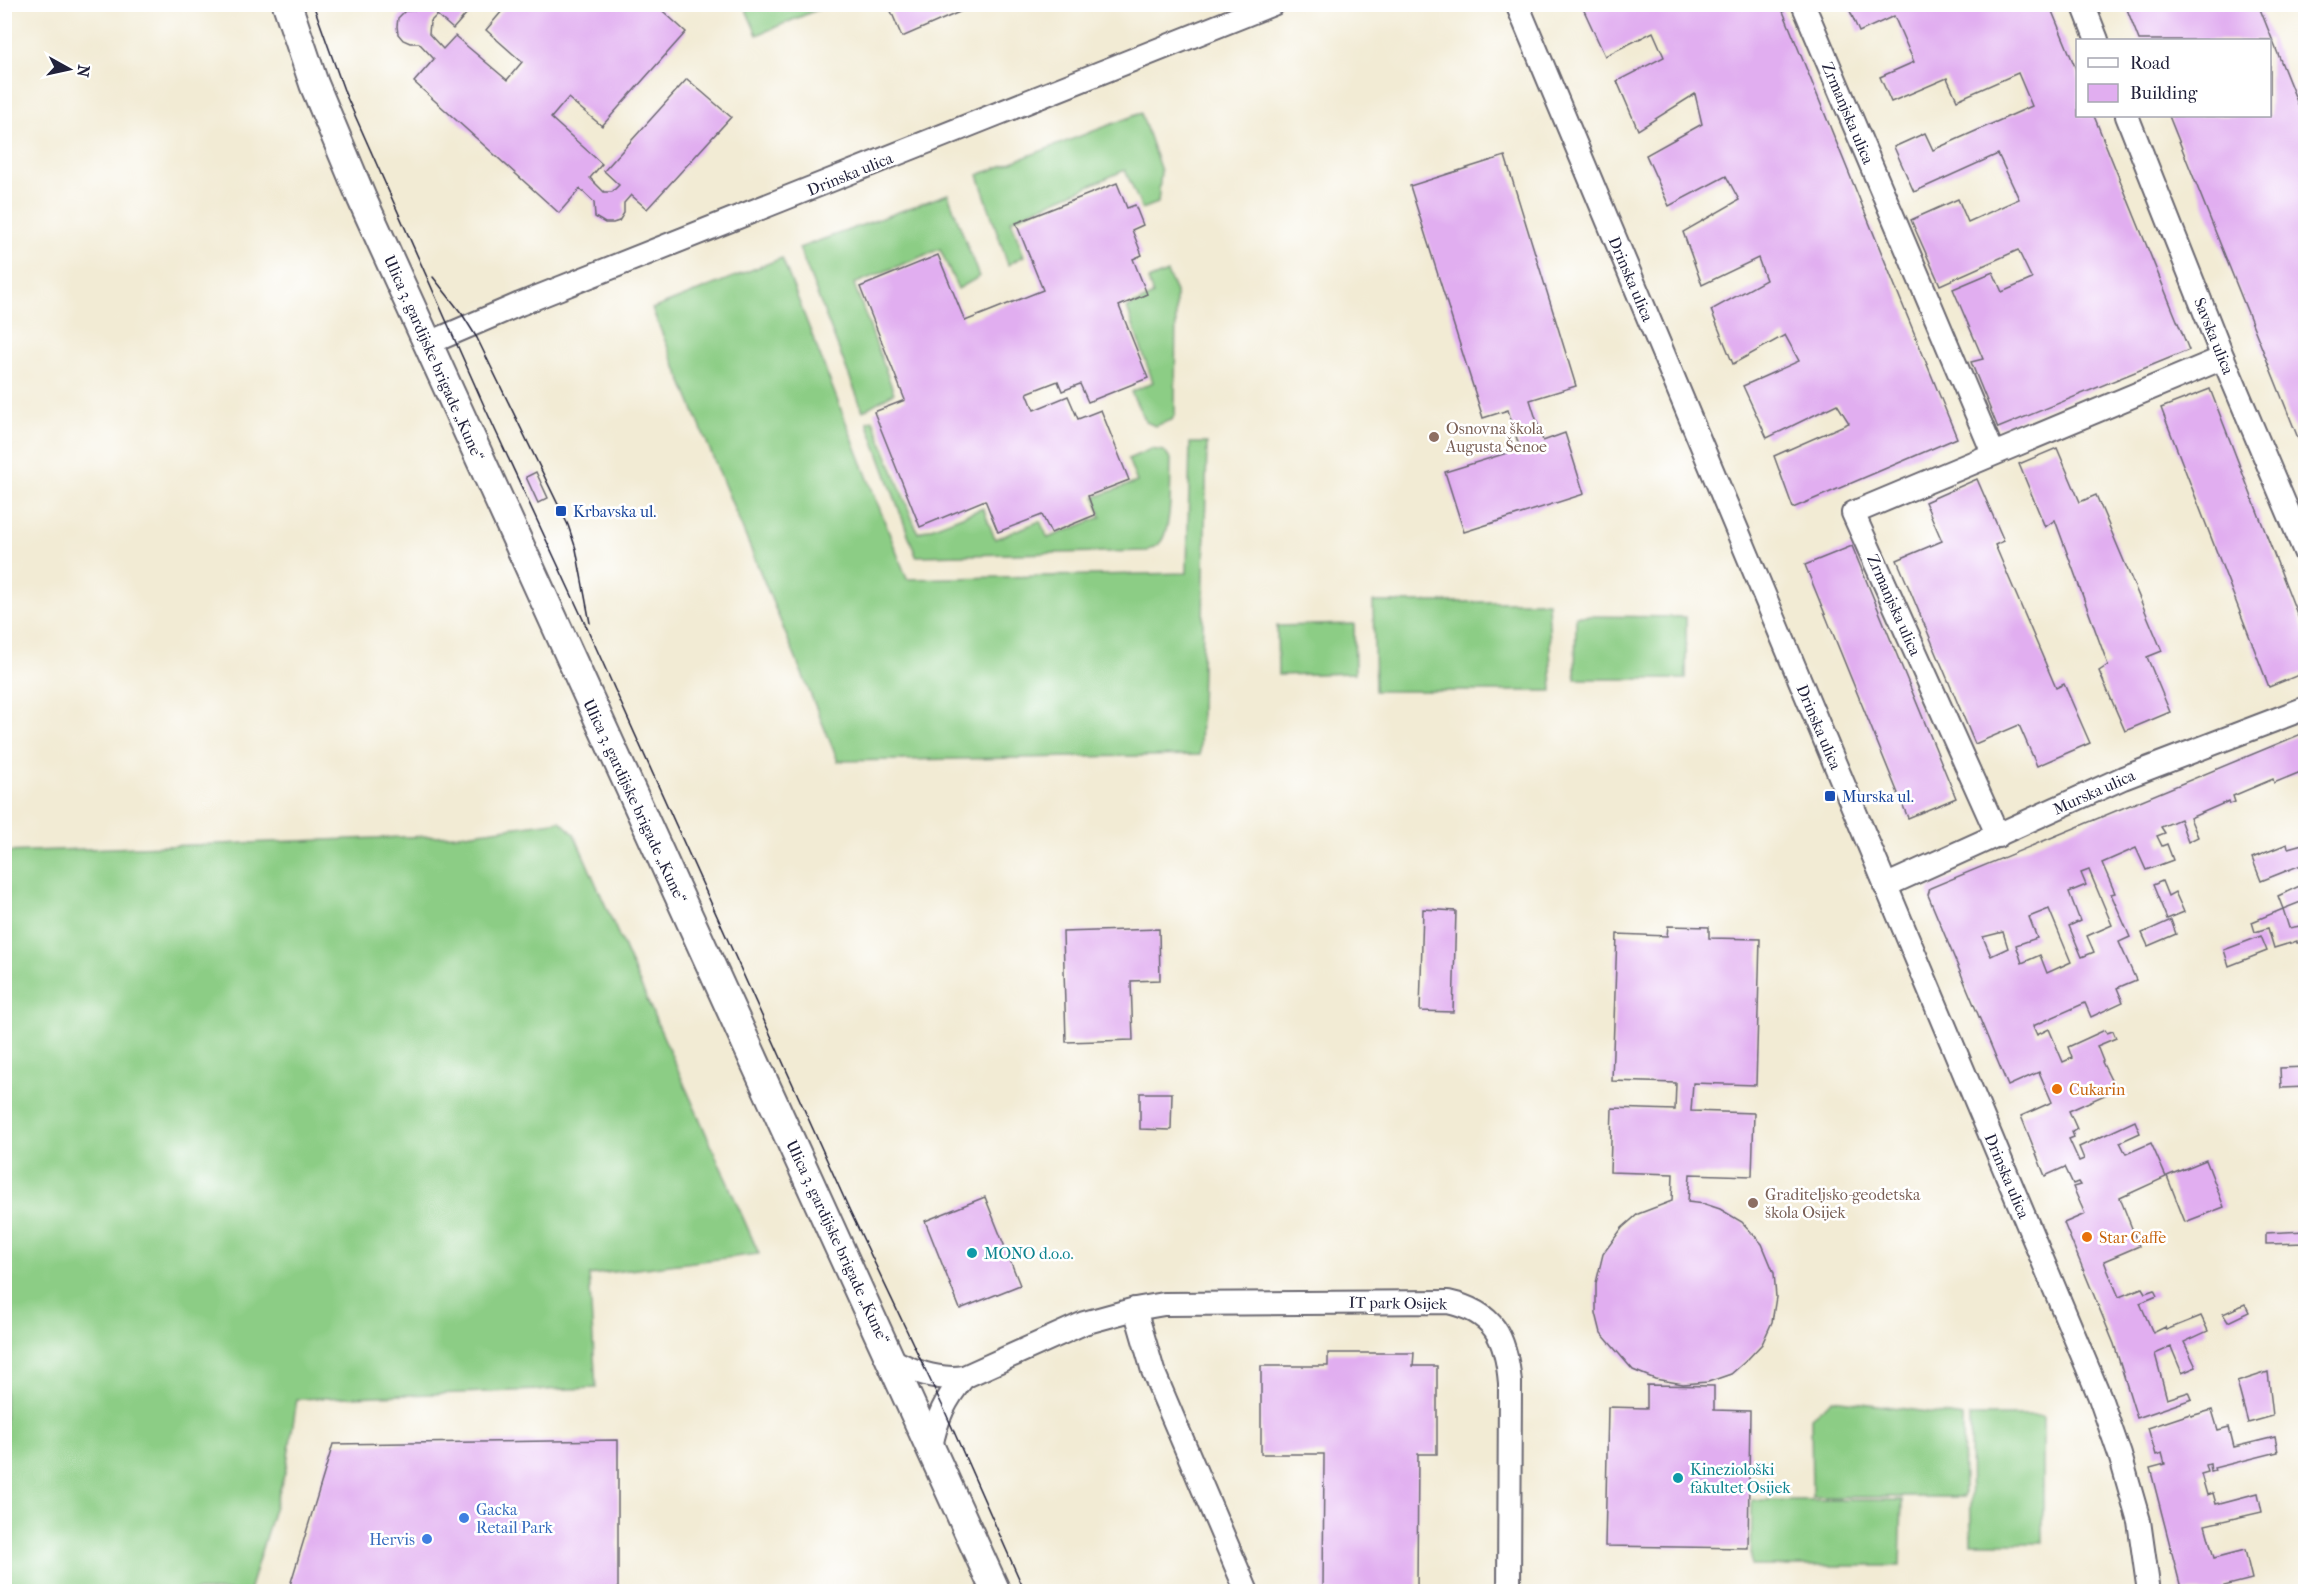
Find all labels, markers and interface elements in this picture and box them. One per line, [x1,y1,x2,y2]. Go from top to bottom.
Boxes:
north arrow [39,39,99,99]
legend [2076,39,2271,117]
text: Road [2130,53,2170,74]
street label: Zrmanjska ulica [1818,59,1878,167]
text: N [73,64,94,79]
text: Building [2130,83,2198,104]
street label: Drinska ulica [804,148,896,200]
street label: Drinska ulica [1605,234,1658,325]
street label: Ulica 3. gardijske brigade „Kune“ [380,252,488,464]
street label: Savska ulica [2190,295,2238,378]
place label: Osnovna škola Augusta Šenoe [1445,419,1547,456]
marker: Osnovna škola Augusta Šenoe [1427,430,1441,444]
place label: Krbavska ul. [573,502,656,521]
marker: Krbavska ul. [554,504,568,518]
street label: Zrmanjska ulica [1863,551,1925,659]
street label: Drinska ulica [1793,682,1846,773]
street label: Ulica 3. gardijske brigade „Kune“ [579,696,691,906]
street label: Murska ulica [2050,765,2139,819]
place label: Murska ul. [1842,787,1914,806]
marker: Murska ul. [1823,789,1837,803]
place label: Cukarin [2069,1080,2126,1099]
marker: Cukarin [2050,1082,2064,1096]
street label: Drinska ulica [1981,1131,2034,1222]
street label: Ulica 3. gardijske brigade „Kune“ [782,1137,894,1347]
place label: Graditeljsko-geodetska škola Osijek [1765,1185,1921,1222]
marker: Graditeljsko-geodetska škola Osijek [1746,1196,1760,1210]
place label: Star Caffe [2099,1228,2166,1247]
marker: Star Caffe [2080,1230,2094,1244]
place label: MONO d.o.o. [984,1244,1074,1263]
marker: MONO d.o.o. [965,1246,979,1260]
street label: IT park Osijek [1349,1293,1448,1313]
place label: Kineziološki fakultet Osijek [1690,1460,1791,1497]
marker: Kineziološki fakultet Osijek [1671,1471,1685,1485]
place label: Gacka Retail Park [476,1500,554,1537]
marker: Gacka Retail Park [457,1511,471,1525]
place label: Hervis [369,1530,415,1549]
marker: Hervis [420,1532,434,1546]

